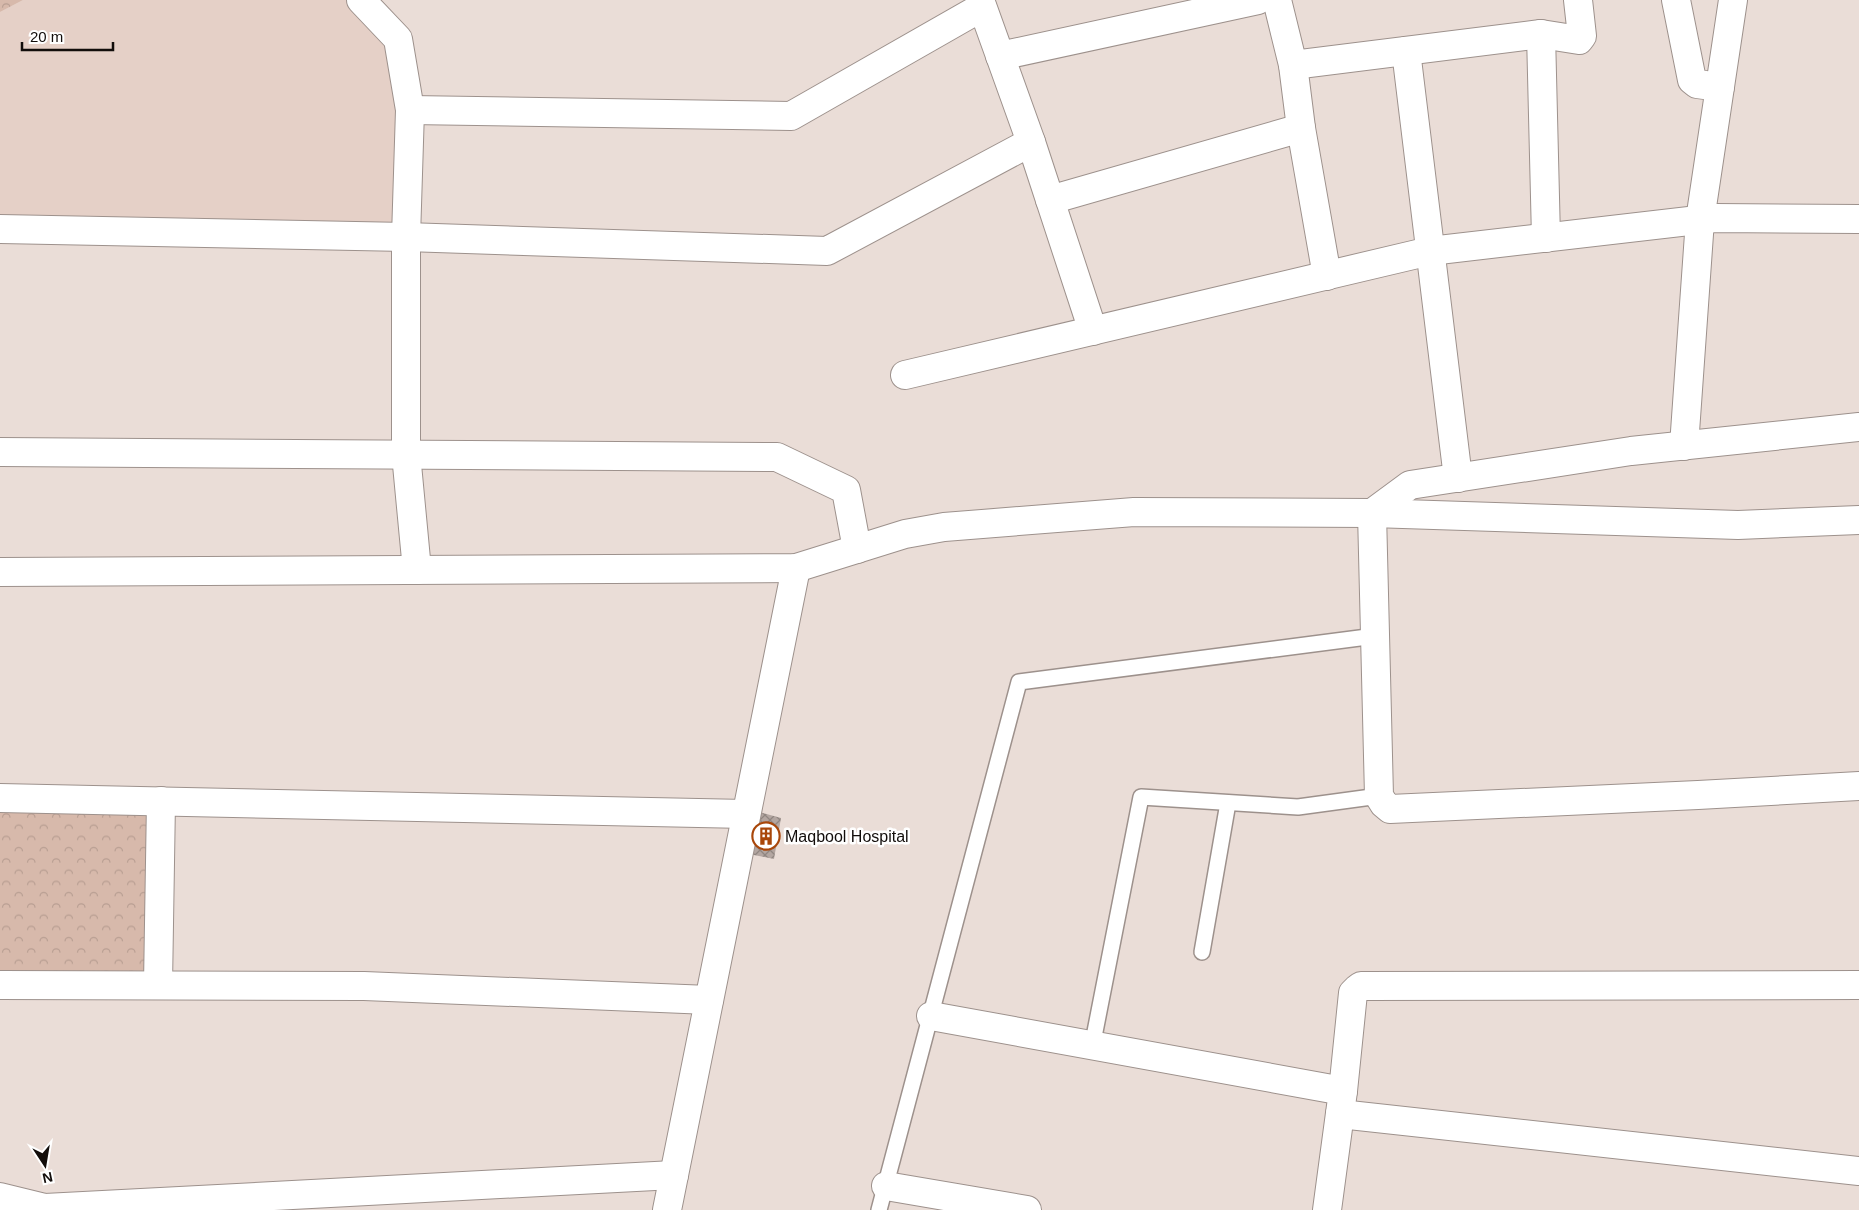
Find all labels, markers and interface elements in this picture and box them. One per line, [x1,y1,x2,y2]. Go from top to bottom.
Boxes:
scale bar [22,20,114,52]
text: 20 m [30,28,63,45]
building icon: Maqbool Hospital [751,821,781,851]
place label: Maqbool Hospital [785,828,909,845]
north arrow [20,1140,70,1190]
text: N [41,1169,54,1187]

